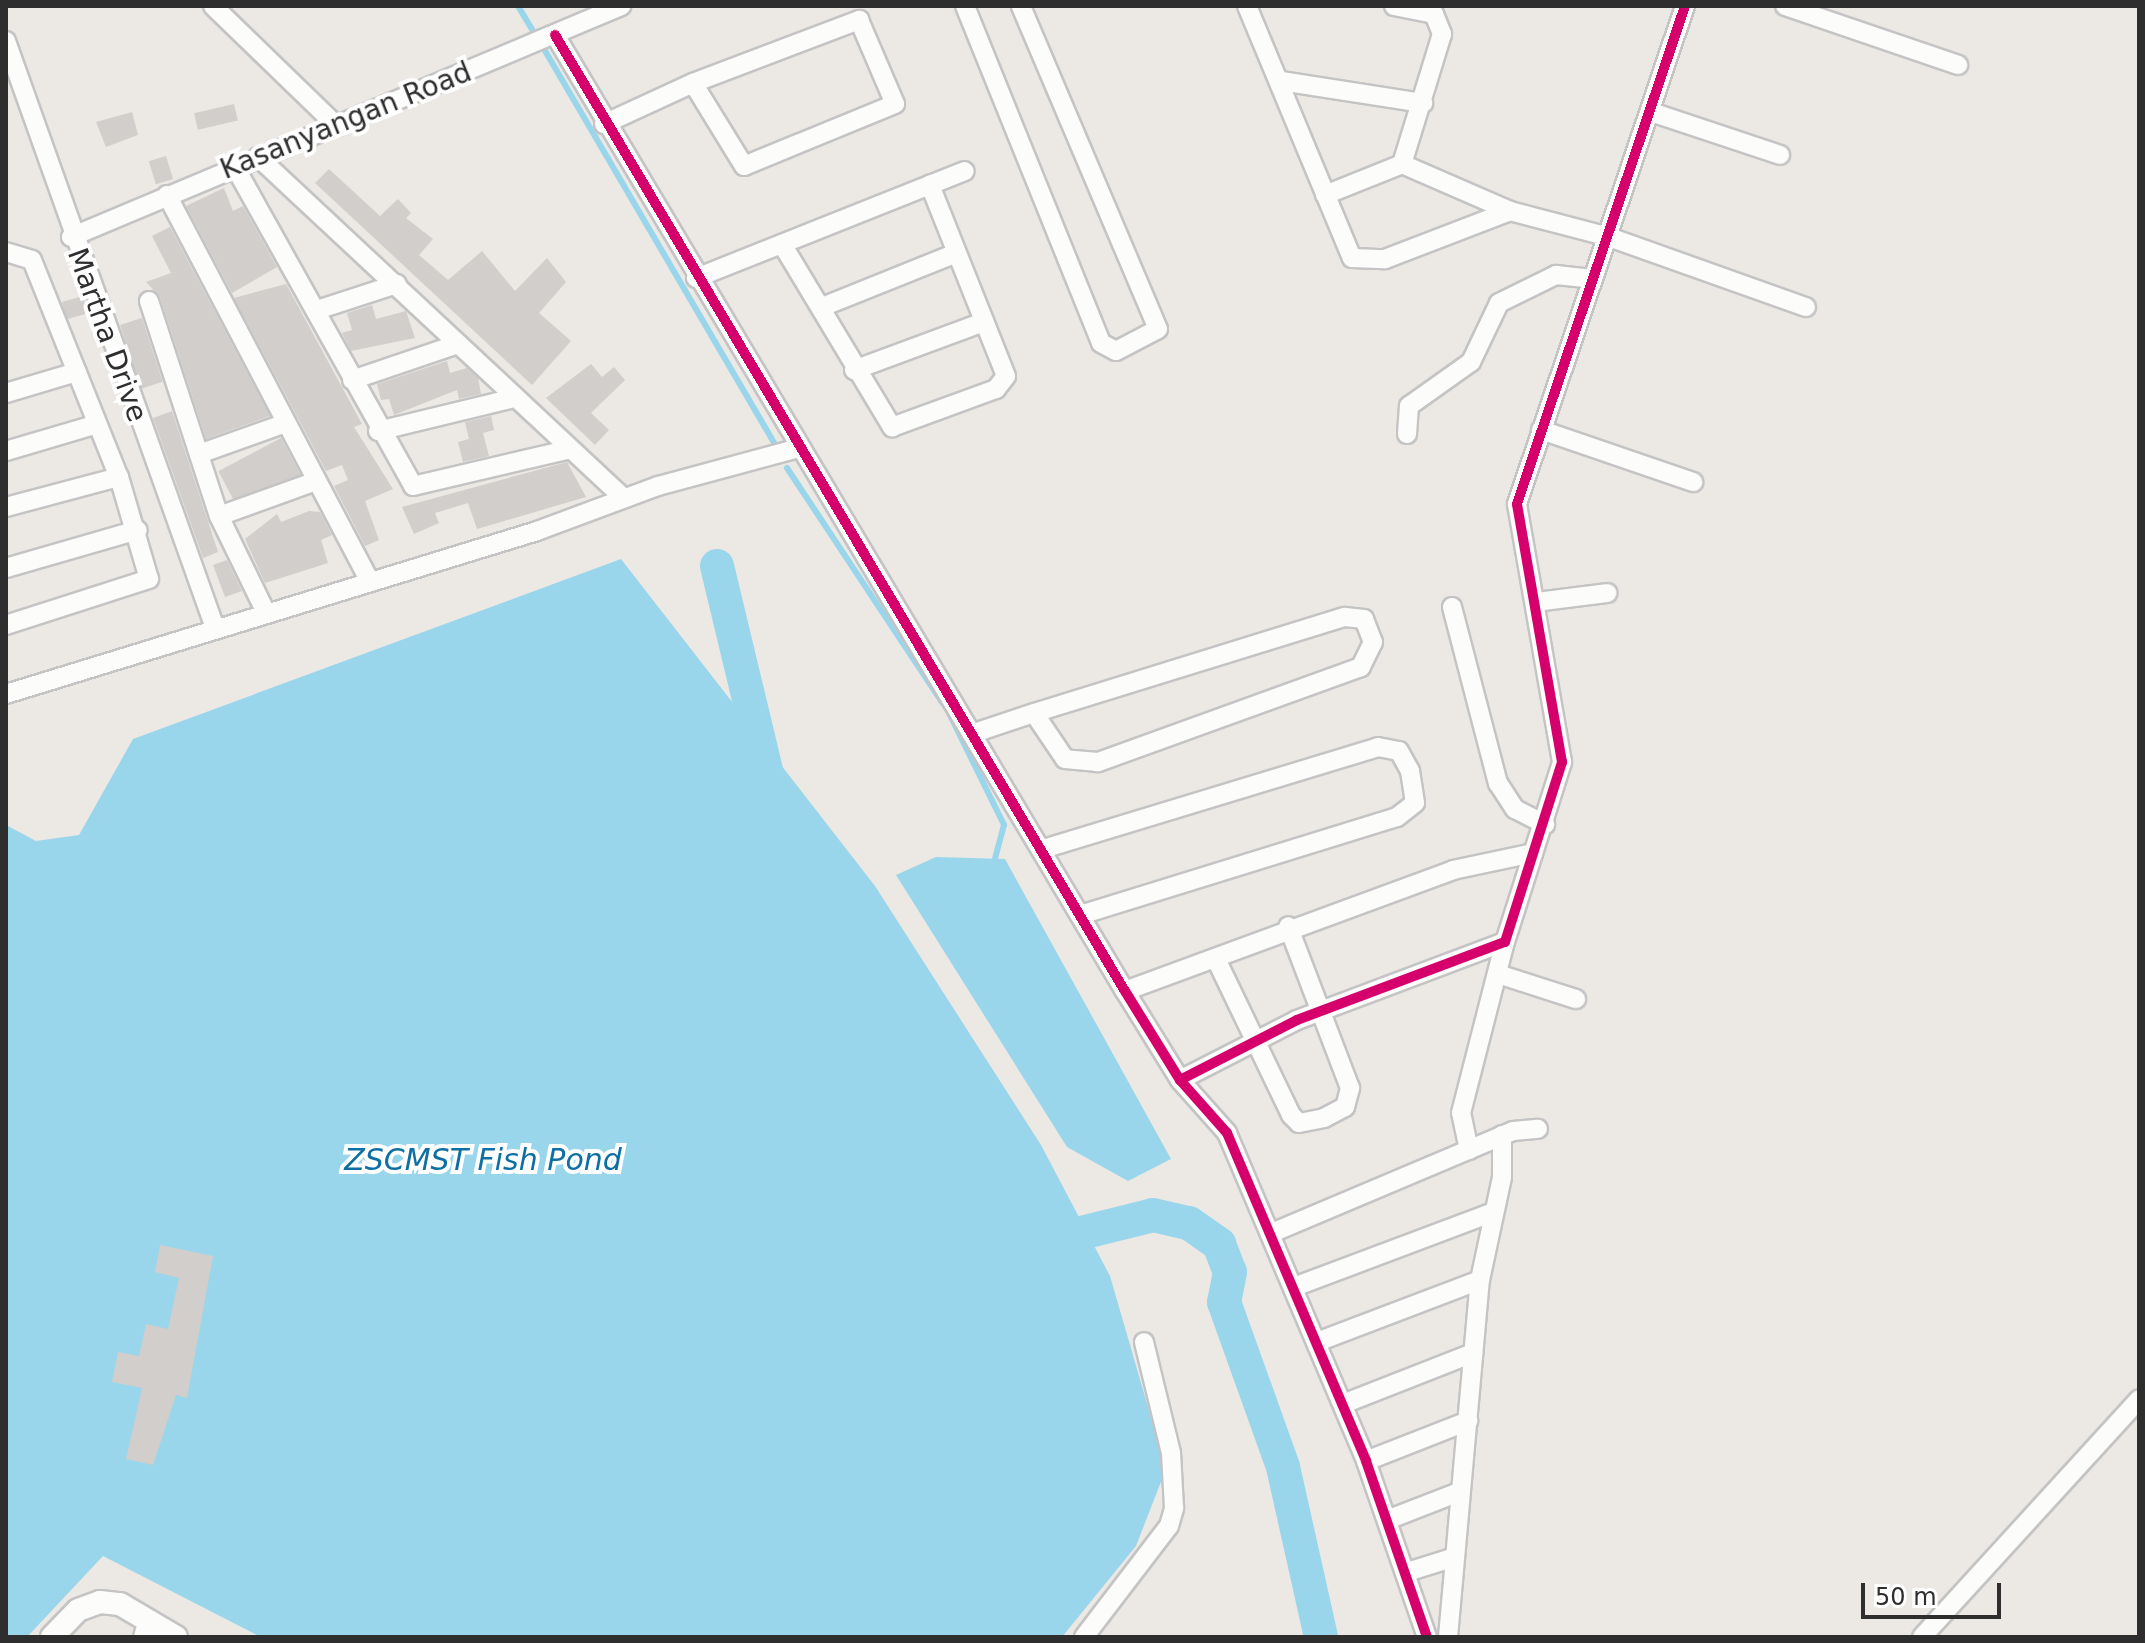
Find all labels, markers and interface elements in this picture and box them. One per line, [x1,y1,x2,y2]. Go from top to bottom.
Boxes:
street label: Kasanyangan Road [216,55,476,187]
street label: Martha Drive [60,244,154,426]
water label: ZSCMST Fish Pond [344,1142,622,1178]
scale bar [1865,1567,2005,1617]
text: 50 m [1875,1583,1937,1611]

